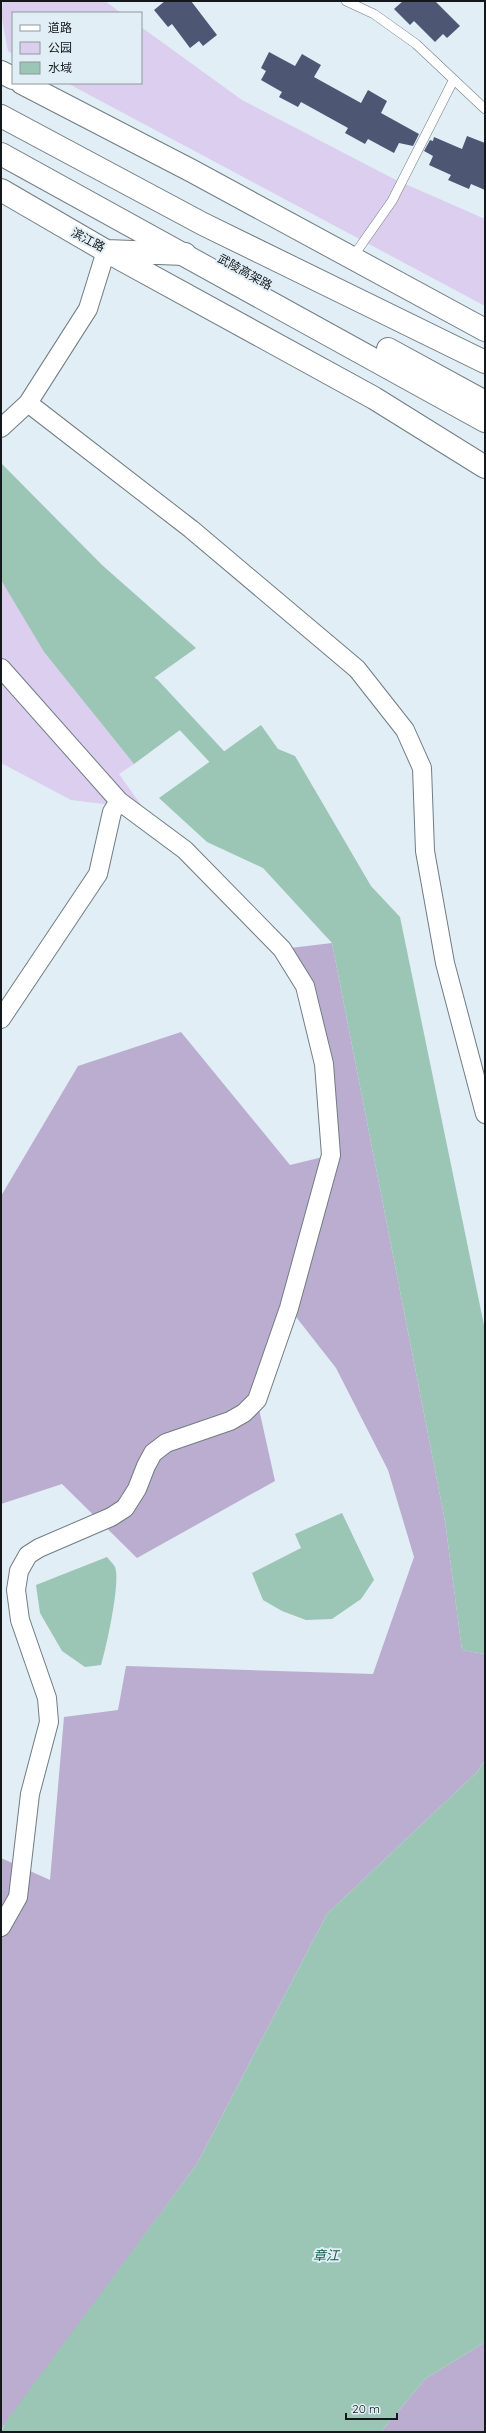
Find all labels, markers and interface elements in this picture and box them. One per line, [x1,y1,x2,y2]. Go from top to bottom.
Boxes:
legend [12,12,142,84]
text: 道路 [48,20,72,35]
text: 公园 [48,40,72,55]
text: 水域 [48,60,72,75]
street label: 滨江路 [69,224,108,255]
street label: 武陵高架路 [215,250,275,293]
water label: 章江 [313,2247,341,2263]
scale bar [346,2395,397,2421]
text: 20 m [352,2401,380,2416]

